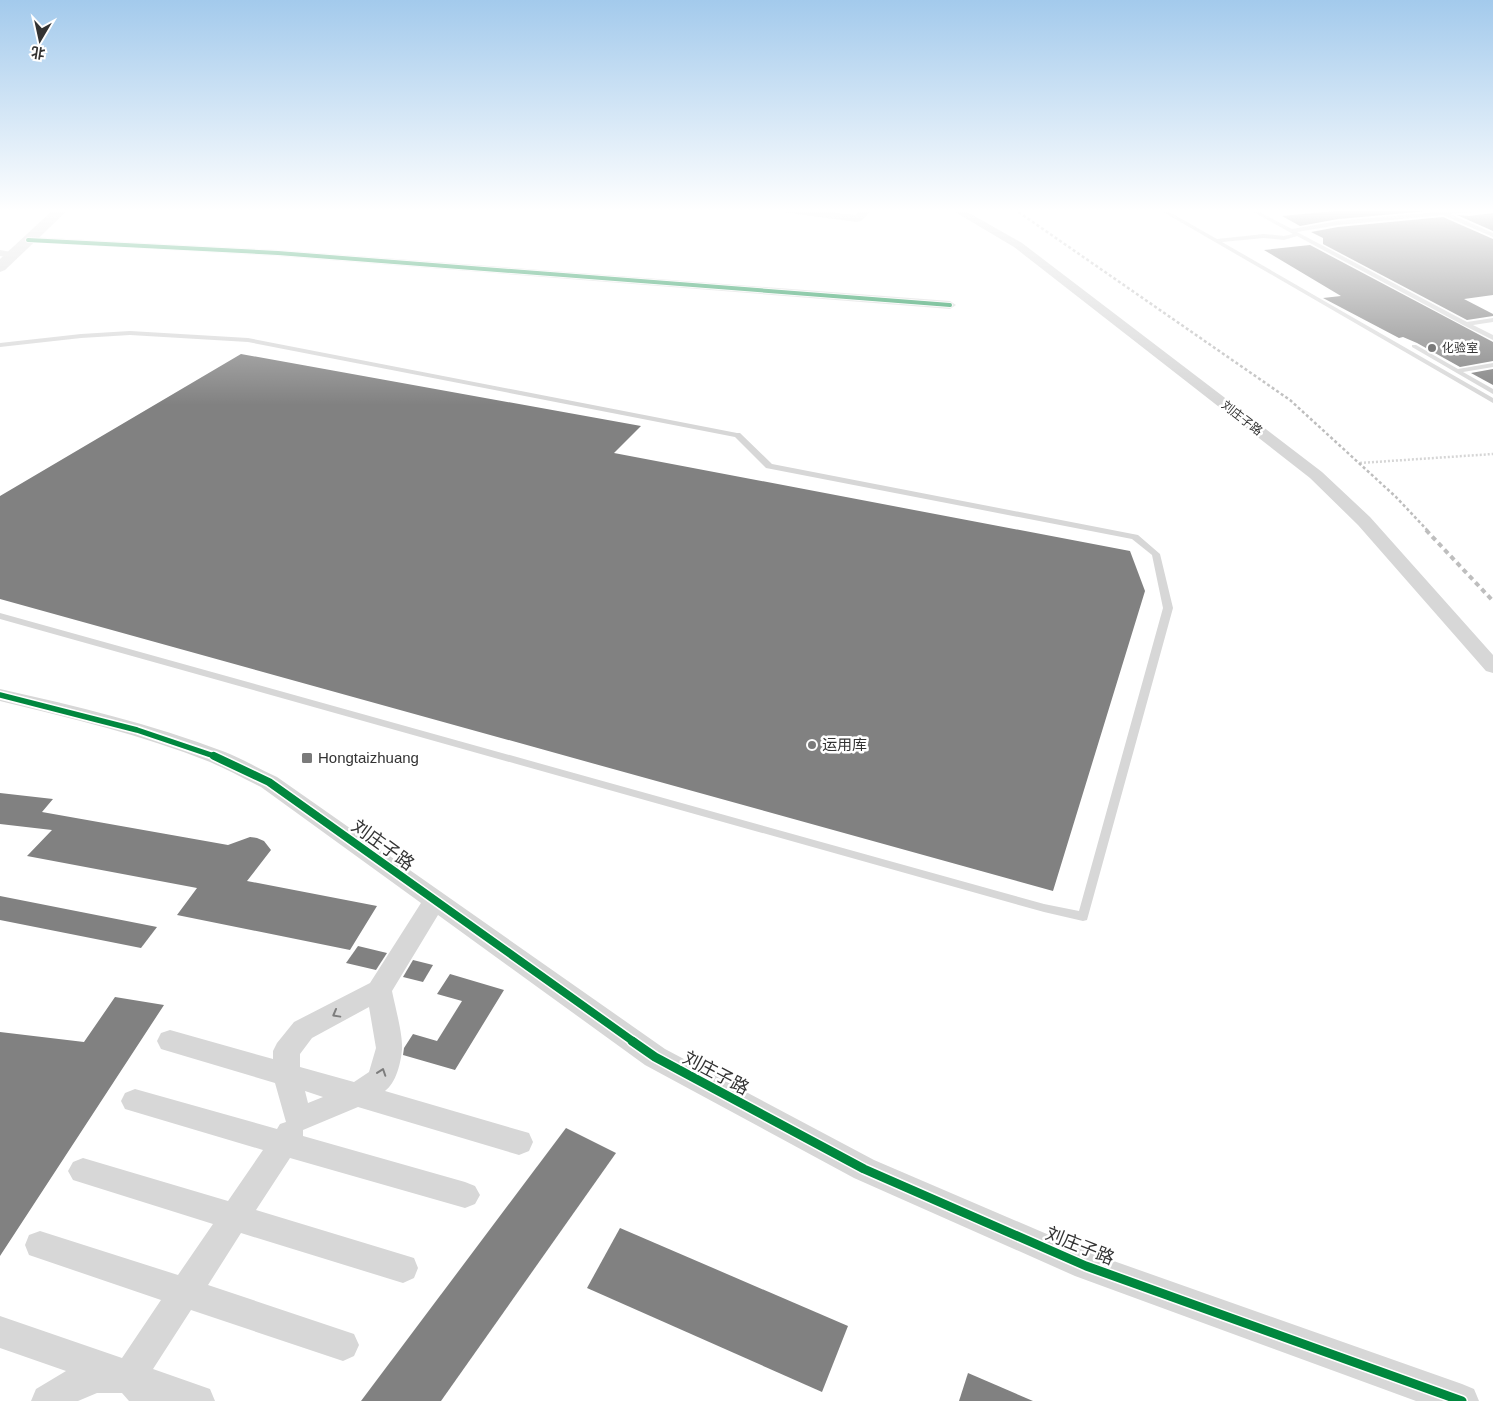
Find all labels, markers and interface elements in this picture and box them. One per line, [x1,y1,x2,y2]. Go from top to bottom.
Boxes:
north arrow [15,15,65,65]
text: 北 [30,44,46,62]
place label: 化验室 [1442,341,1478,355]
marker: 化验室 [1426,342,1438,354]
street label: 刘庄子路 [1219,398,1265,438]
place label: 运用库 [822,736,867,753]
marker: 运用库 [806,739,818,751]
place label: Hongtaizhuang [318,749,419,766]
marker: Hongtaizhuang [300,751,314,765]
street label: 刘庄子路 [348,816,418,874]
one-way arrow [333,1008,342,1018]
street label: 刘庄子路 [680,1047,752,1099]
one-way arrow [376,1068,386,1077]
street label: 刘庄子路 [1043,1223,1117,1269]

